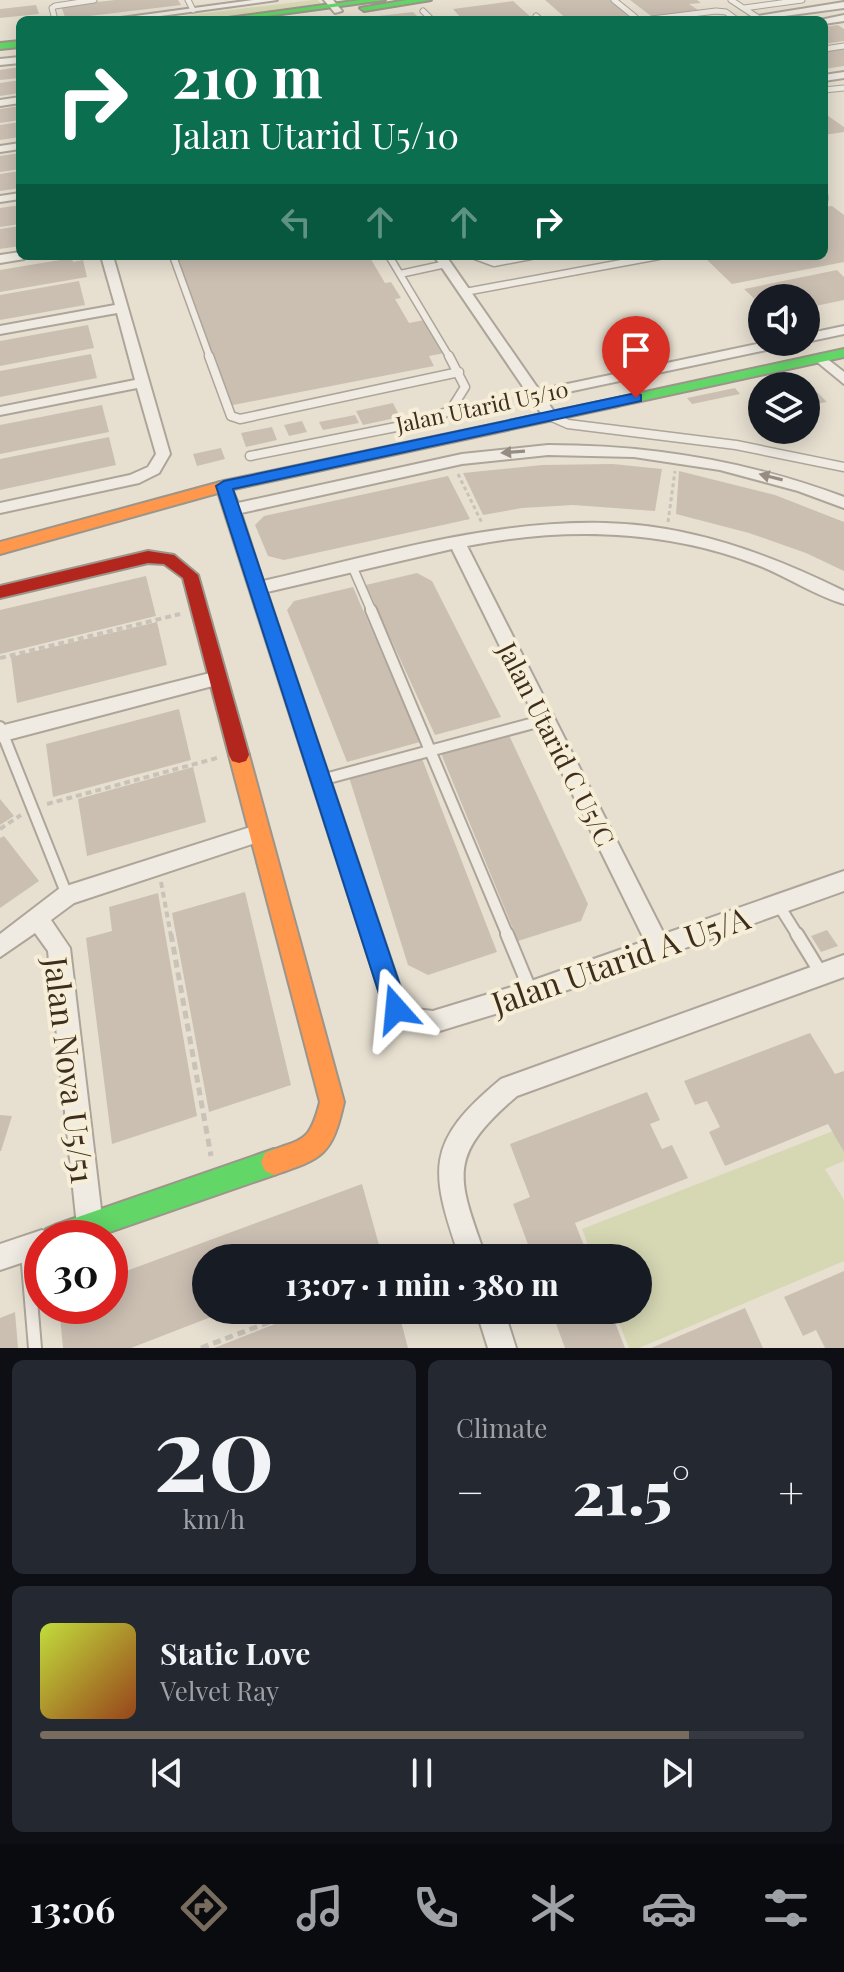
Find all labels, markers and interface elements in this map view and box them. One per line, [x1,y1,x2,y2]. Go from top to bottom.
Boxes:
text: 210 m [172,38,323,113]
icon: right [40,48,144,152]
text: Jalan Utarid U5/10 [172,110,459,158]
icon: left [274,200,318,244]
icon: ahead [358,200,402,244]
icon: ahead [442,200,486,244]
icon: right [526,200,570,244]
map controls [748,284,820,444]
button: sound [748,284,820,356]
pin [602,316,670,398]
icon: arrive [614,328,658,372]
button: layers [748,372,820,444]
street label: Jalan Utarid U5/10 [392,373,571,439]
one-way arrow [500,446,525,459]
one-way arrow [758,470,783,482]
street label: Jalan Utarid C U5/C [490,635,624,852]
street label: Jalan Utarid A U5/A [484,894,755,1024]
street label: Jalan Nova U5/51 [36,953,106,1186]
position arrow [354,967,438,1051]
speed limit sign: 30 [24,1220,128,1324]
text: 13:07 · 1 min · 380 m [286,1264,558,1304]
text: 20 [153,1379,275,1518]
text: Climate [456,1410,547,1445]
text: 21.5° [573,1450,690,1530]
text: − [456,1461,484,1520]
text: + [778,1461,804,1520]
text: km/h [183,1501,245,1536]
text: Static Love [160,1633,310,1673]
text: Velvet Ray [160,1673,279,1708]
icon: previous [145,1751,189,1795]
icon: pause [400,1751,444,1795]
icon: next [655,1751,699,1795]
icon: directions [176,1880,232,1936]
icon: music [292,1880,348,1936]
icon: phone [408,1880,464,1936]
icon: climate [525,1880,581,1936]
icon: car [641,1880,697,1936]
icon: filters [758,1880,814,1936]
text: 13:06 [30,1884,115,1932]

